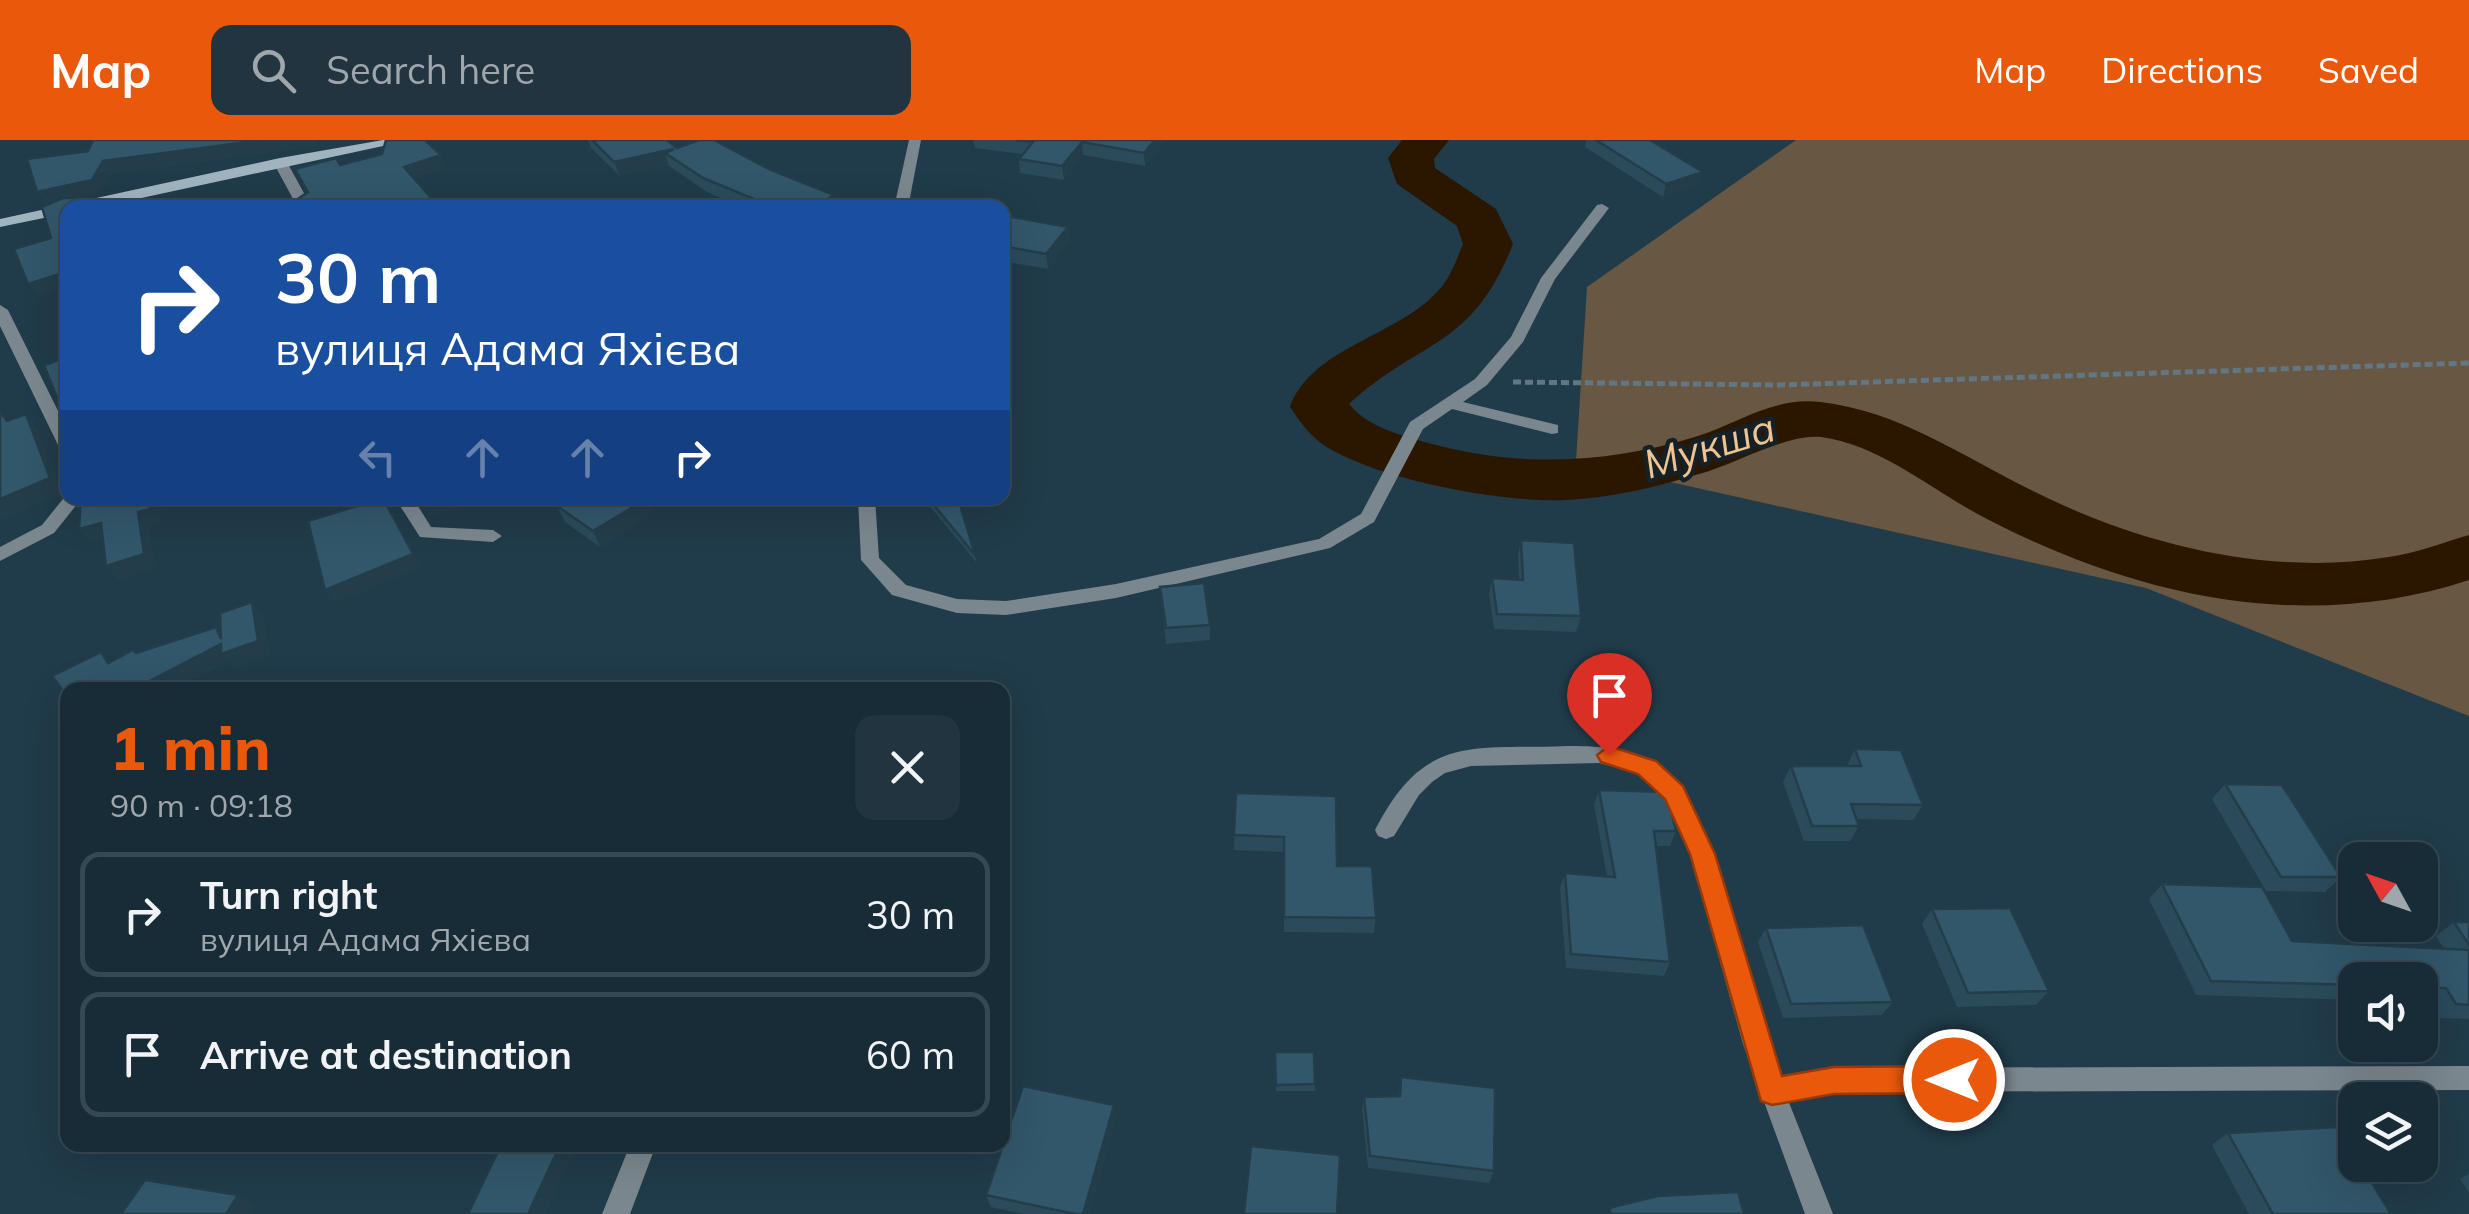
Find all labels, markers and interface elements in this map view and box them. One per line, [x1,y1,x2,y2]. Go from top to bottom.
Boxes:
search box [211,25,911,115]
text: Map [50,40,151,100]
icon: search [246,43,301,98]
text: Search here [326,46,535,94]
text: Map [1974,48,2046,92]
text: Directions [2101,48,2263,92]
text: Saved [2318,48,2419,92]
text: 30 m [275,233,441,321]
icon: right [110,240,240,370]
text: вулиця Адама Яхієва [275,320,740,376]
water label: Мукша [1637,401,1781,489]
icon: left [350,430,405,485]
icon: ahead [455,430,510,485]
icon: ahead [560,430,615,485]
icon: right [665,430,720,485]
pin [1567,653,1652,756]
icon: arrive [1582,668,1637,723]
text: 1 min [110,710,271,785]
button: close [855,715,960,820]
text: 90 m · 09:18 [110,785,293,825]
north arrow [2338,842,2438,942]
map controls [2338,842,2438,1182]
text: Turn right [200,871,377,919]
icon: right [115,887,170,942]
text: 30 m [866,891,955,939]
text: вулиця Адама Яхієва [200,919,531,959]
button: sound [2338,962,2438,1062]
icon: arrive [115,1027,170,1082]
position arrow [1902,1028,2006,1132]
text: Arrive at destination [200,1031,572,1079]
text: 60 m [866,1031,955,1079]
button: layers [2338,1082,2438,1182]

